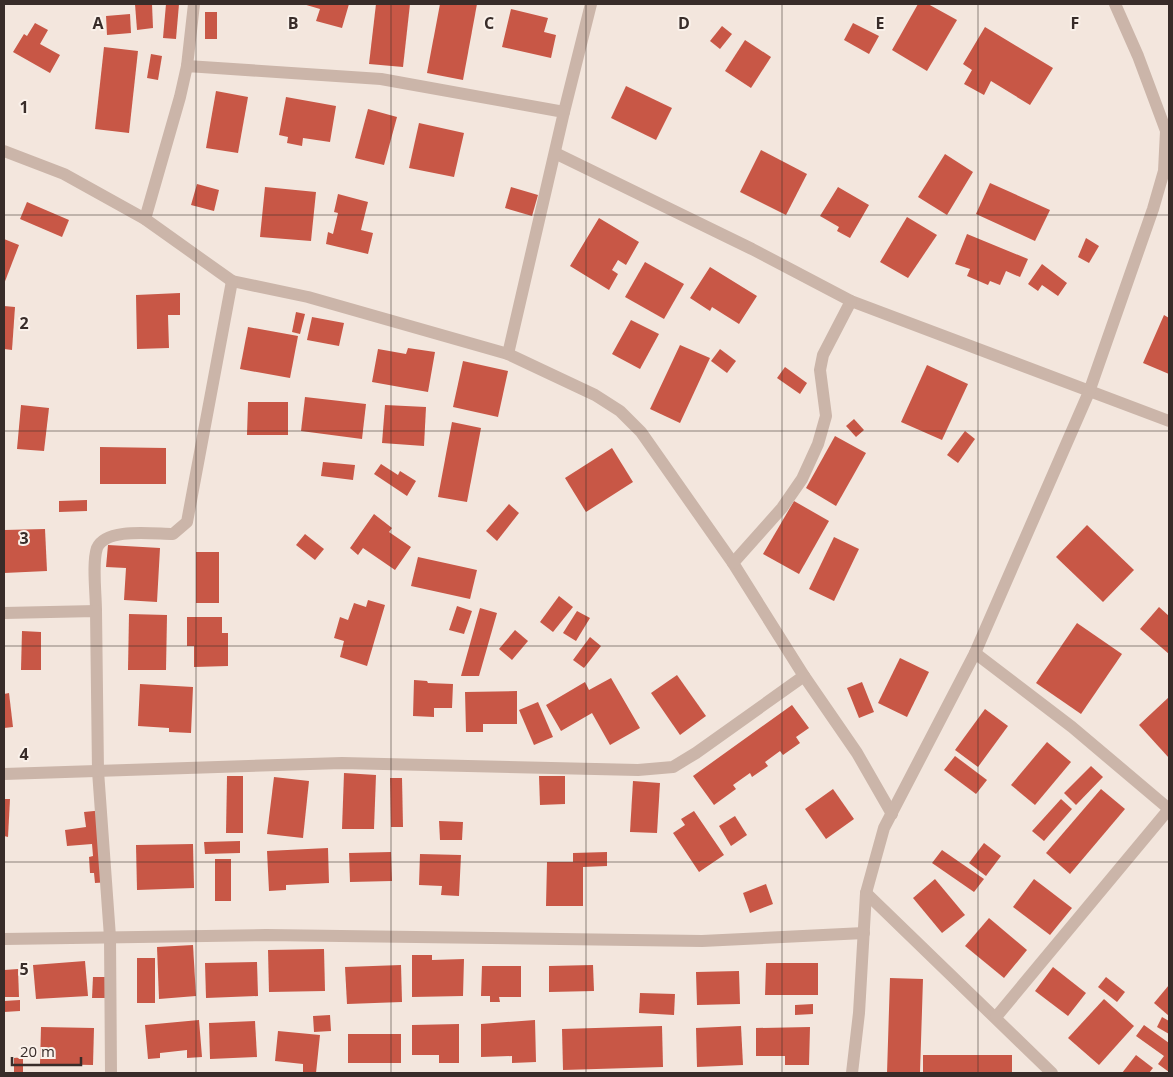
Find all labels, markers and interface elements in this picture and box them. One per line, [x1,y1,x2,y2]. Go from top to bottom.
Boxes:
text: A [92,12,104,34]
text: B [288,12,298,34]
text: C [484,12,494,34]
text: D [678,12,690,34]
text: E [876,12,885,34]
text: F [1071,12,1079,34]
text: 1 [19,96,29,118]
text: 2 [19,312,29,334]
text: 3 [19,527,29,549]
text: 4 [19,743,29,765]
text: 5 [19,958,29,980]
scale bar [12,1034,81,1066]
text: 20 m [20,1041,55,1061]

